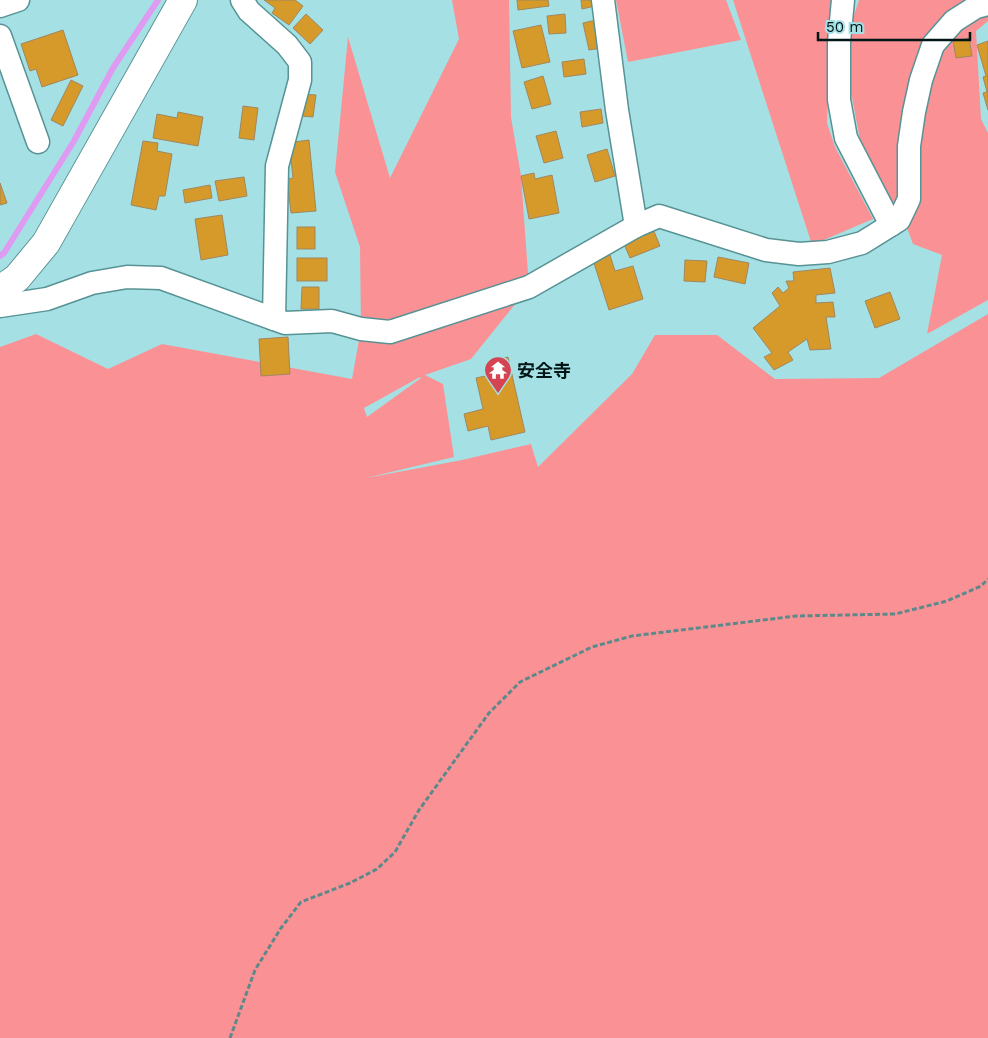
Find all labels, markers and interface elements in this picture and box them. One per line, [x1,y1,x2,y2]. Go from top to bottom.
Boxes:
scale bar [818,10,970,42]
text: 50 m [826,18,863,36]
temple icon: 安全寺 [483,355,513,394]
place label: 安全寺 [517,360,571,381]

